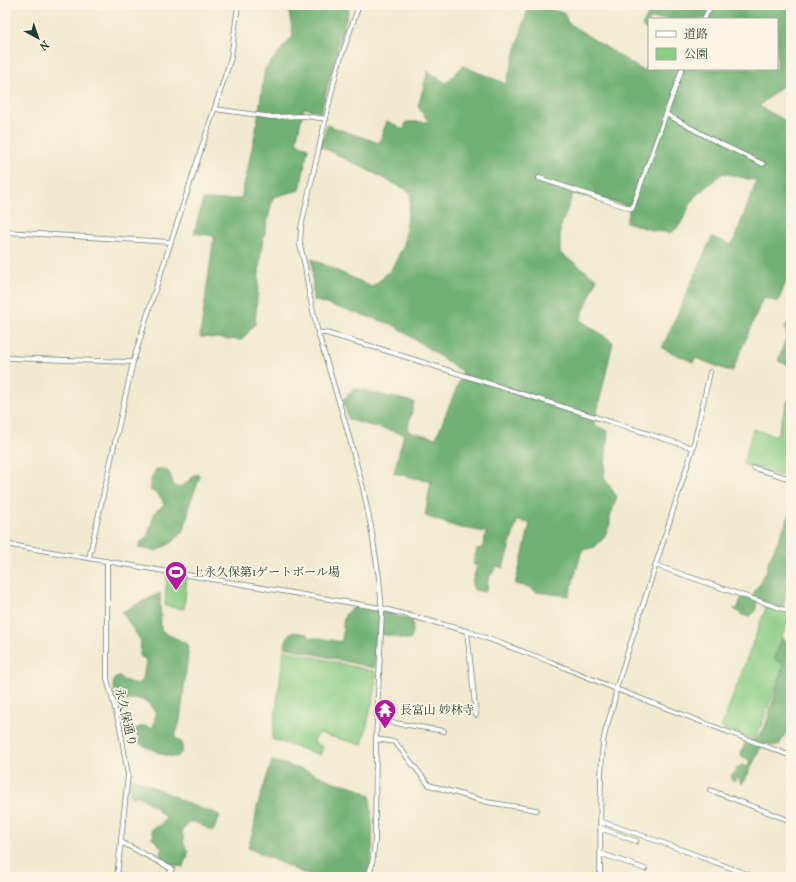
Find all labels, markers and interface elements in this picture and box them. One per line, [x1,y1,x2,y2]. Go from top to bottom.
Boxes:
north arrow [18,18,58,58]
legend [648,18,778,70]
text: 道路 [684,27,708,41]
text: N [36,38,51,53]
text: 公園 [684,47,708,61]
sports icon: 上永久保第1ゲートボール場 [163,559,189,592]
place label: 上永久保第1ゲートボール場 [192,565,340,579]
street label: 永久保通り [112,686,140,748]
temple icon: 長富山 妙林寺 [372,697,398,730]
place label: 長富山 妙林寺 [400,703,475,717]

